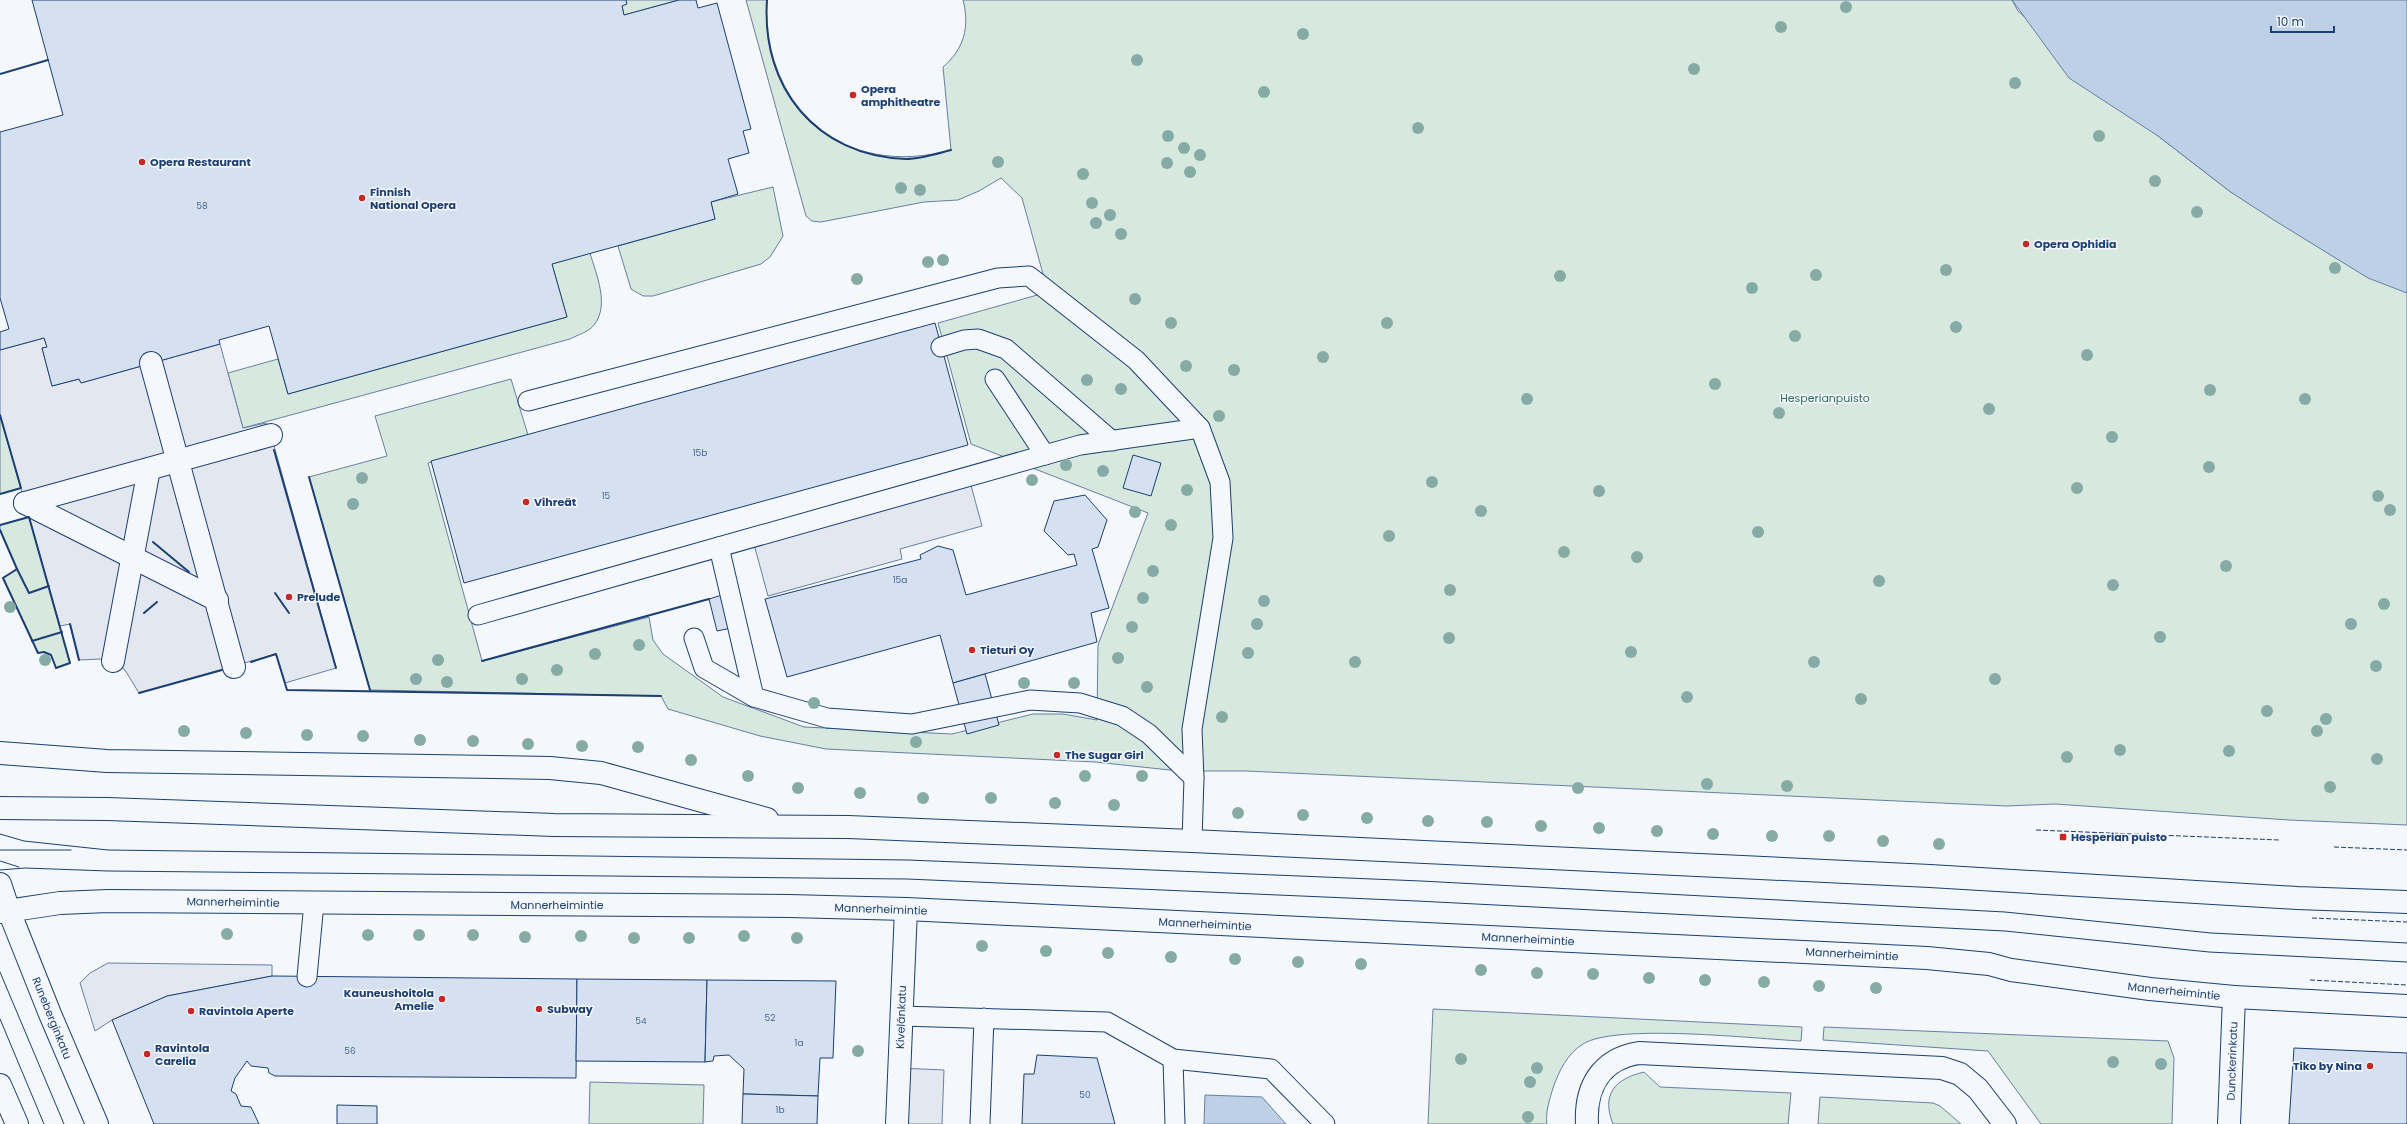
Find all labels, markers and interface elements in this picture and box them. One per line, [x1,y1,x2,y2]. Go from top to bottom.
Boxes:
scale bar [2271,8,2334,34]
text: 10 m [2277,13,2304,30]
place label: Opera amphitheatre [861,81,941,110]
marker: Opera amphitheatre [848,90,858,100]
place label: Opera Restaurant [150,154,251,170]
marker: Opera Restaurant [137,157,147,167]
place label: Finnish National Opera [370,184,456,213]
marker: Finnish National Opera [357,193,367,203]
house number: 58 [196,200,208,212]
place label: Opera Ophidia [2034,236,2116,252]
marker: Opera Ophidia [2021,239,2031,249]
park label: Hesperianpuisto [1780,390,1870,406]
house number: 15b [693,447,707,459]
house number: 15 [602,490,611,502]
place label: Vihreät [534,494,577,510]
marker: Vihreät [521,497,531,507]
house number: 15a [893,574,907,586]
place label: Prelude [297,589,340,605]
marker: Prelude [284,592,294,602]
place label: Tieturi Oy [980,642,1034,658]
marker: Tieturi Oy [967,645,977,655]
place label: The Sugar Girl [1065,747,1144,763]
marker: The Sugar Girl [1052,750,1062,760]
place label: Hesperian puisto [2071,829,2167,845]
marker: Hesperian puisto [2058,832,2068,842]
street label: Mannerheimintie [186,893,280,911]
street label: Mannerheimintie [510,897,604,913]
street label: Mannerheimintie [834,899,928,919]
street label: Mannerheimintie [1158,914,1252,934]
street label: Mannerheimintie [1481,929,1575,949]
street label: Mannerheimintie [1805,944,1899,964]
street label: Runeberginkatu [28,975,76,1061]
street label: Mannerheimintie [2127,978,2221,1004]
place label: Kauneushoitola Amelie [344,985,434,1014]
street label: Kivelänkatu [892,985,910,1049]
marker: Kauneushoitola Amelie [437,994,447,1004]
place label: Subway [547,1001,593,1017]
place label: Ravintola Aperte [199,1003,294,1019]
marker: Subway [534,1004,544,1014]
marker: Ravintola Aperte [186,1006,196,1016]
house number: 52 [765,1012,775,1024]
house number: 54 [635,1015,647,1027]
street label: Dunckerinkatu [2223,1021,2241,1101]
house number: 1a [795,1037,803,1049]
place label: Ravintola Carelia [155,1040,209,1069]
house number: 56 [344,1045,356,1057]
marker: Ravintola Carelia [142,1049,152,1059]
place label: Tiko by Nina [2293,1058,2362,1074]
marker: Tiko by Nina [2365,1061,2375,1071]
house number: 50 [1079,1089,1091,1101]
house number: 1b [776,1104,784,1116]

